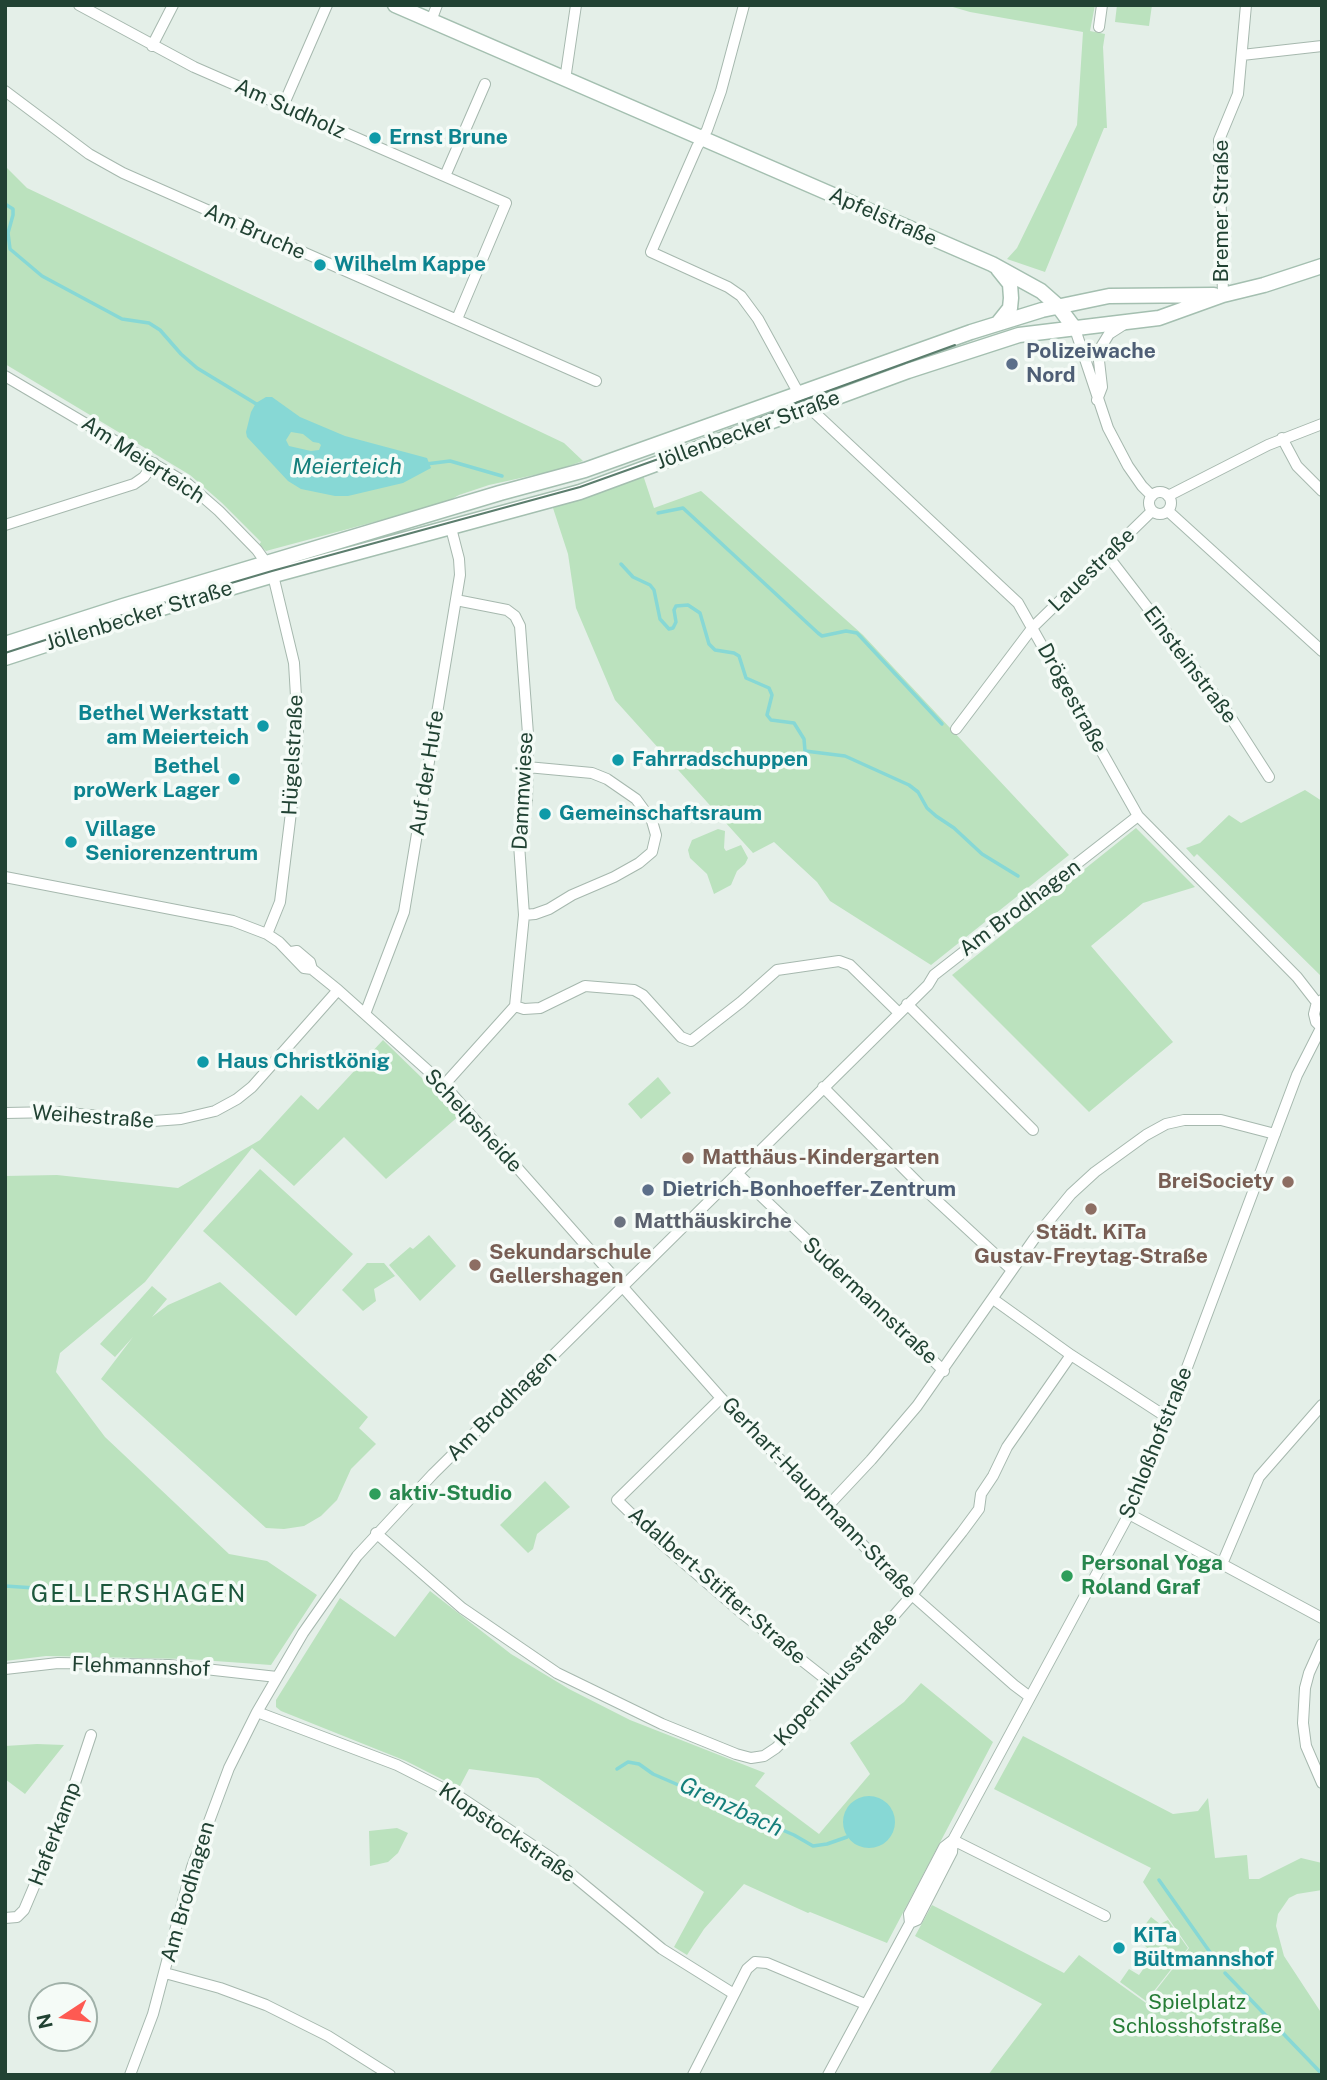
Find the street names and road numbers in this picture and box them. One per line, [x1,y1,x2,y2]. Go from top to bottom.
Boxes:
street label: Am Sudholz [231,74,349,144]
street label: Bremer Straße [1209,140,1235,282]
street label: Apfelstraße [825,182,941,252]
street label: Am Bruche [201,199,309,265]
street label: Jöllenbecker Straße [653,385,843,475]
street label: Am Meierteich [77,411,209,509]
street label: Lauestraße [1044,523,1140,617]
street label: Jöllenbecker Straße [43,576,235,656]
street label: Einsteinstraße [1138,602,1242,728]
street label: Drögestraße [1032,639,1112,757]
street label: Hügelstraße [277,694,309,816]
street label: Auf der Hufe [405,709,449,837]
street label: Dammwiese [507,731,539,851]
street label: Am Brodhagen [954,854,1086,962]
street label: Schelpsheide [419,1064,527,1178]
street label: Weihestraße [31,1100,155,1134]
street label: Sudermannstraße [797,1232,943,1370]
street label: Am Brodhagen [442,1346,562,1466]
street label: Schloßhofstraße [1114,1363,1198,1523]
street label: Gerhart-Hauptmann-Straße [716,1392,922,1604]
street label: Adalbert-Stifter-Straße [623,1502,811,1670]
street label: Kopernikusstraße [769,1607,903,1751]
street label: Flehmannshof [71,1652,211,1682]
street label: Haferkamp [24,1778,86,1890]
street label: Klopstockstraße [434,1778,580,1888]
street label: Am Brodhagen [156,1819,220,1965]

